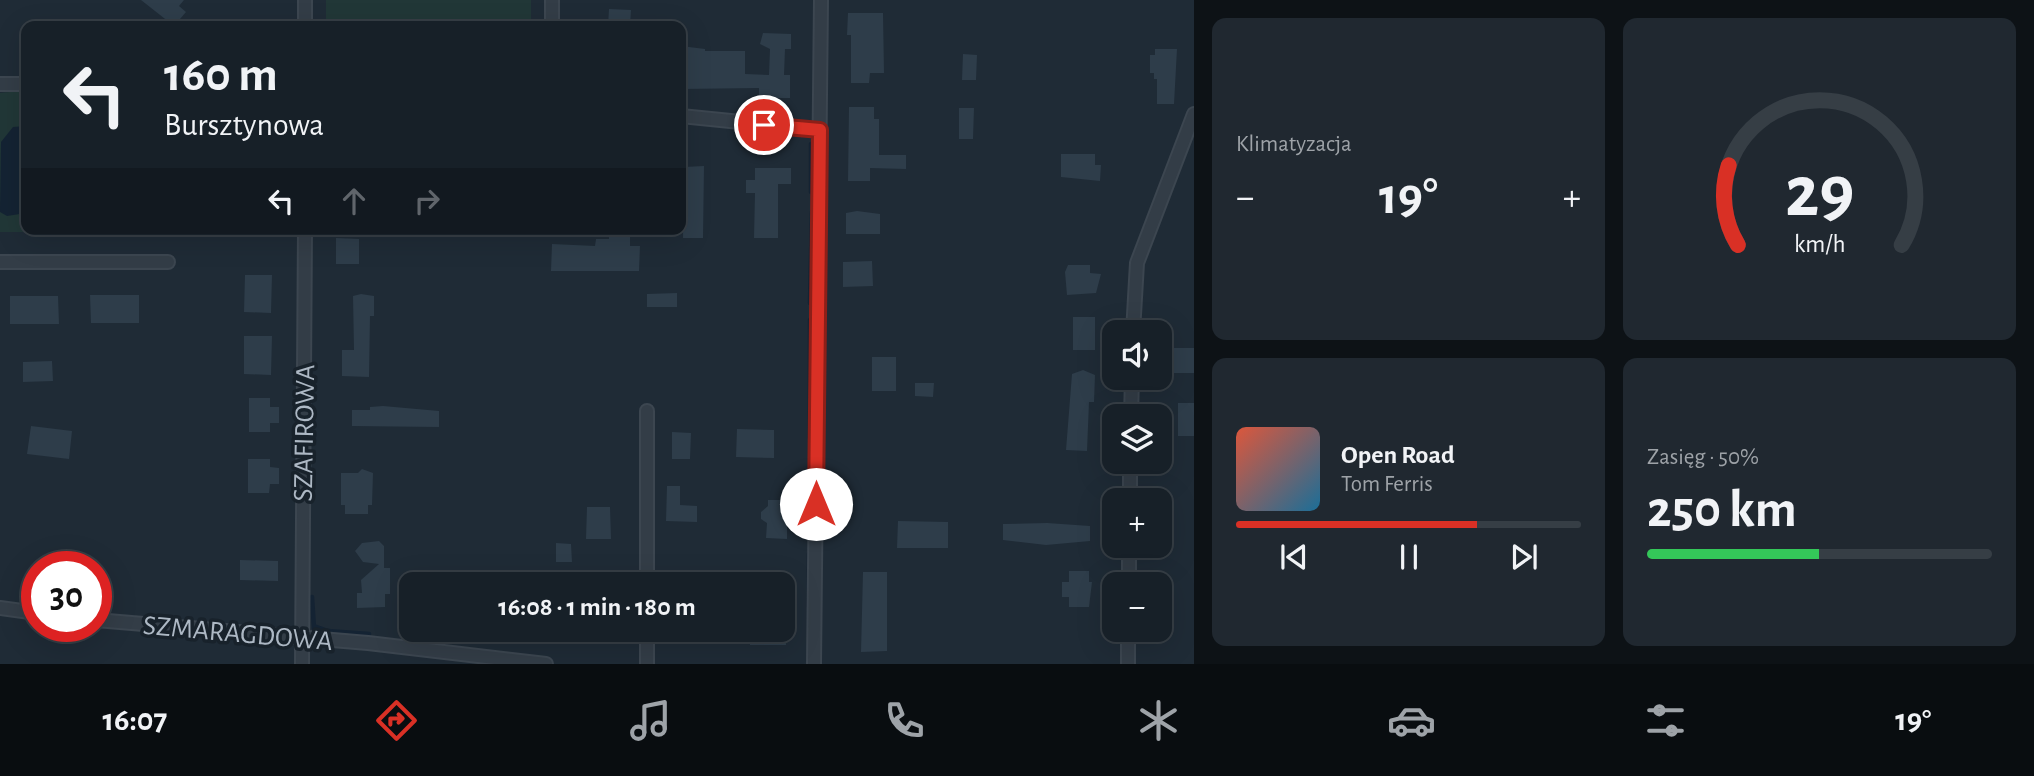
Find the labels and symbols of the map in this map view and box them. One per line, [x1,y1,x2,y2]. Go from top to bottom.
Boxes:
pin [734,95,794,155]
street label: SZAFIROWA [290,364,320,502]
position arrow [779,467,853,541]
speed limit sign: 30 [21,551,112,642]
street label: SZMARAGDOWA [142,612,334,656]

